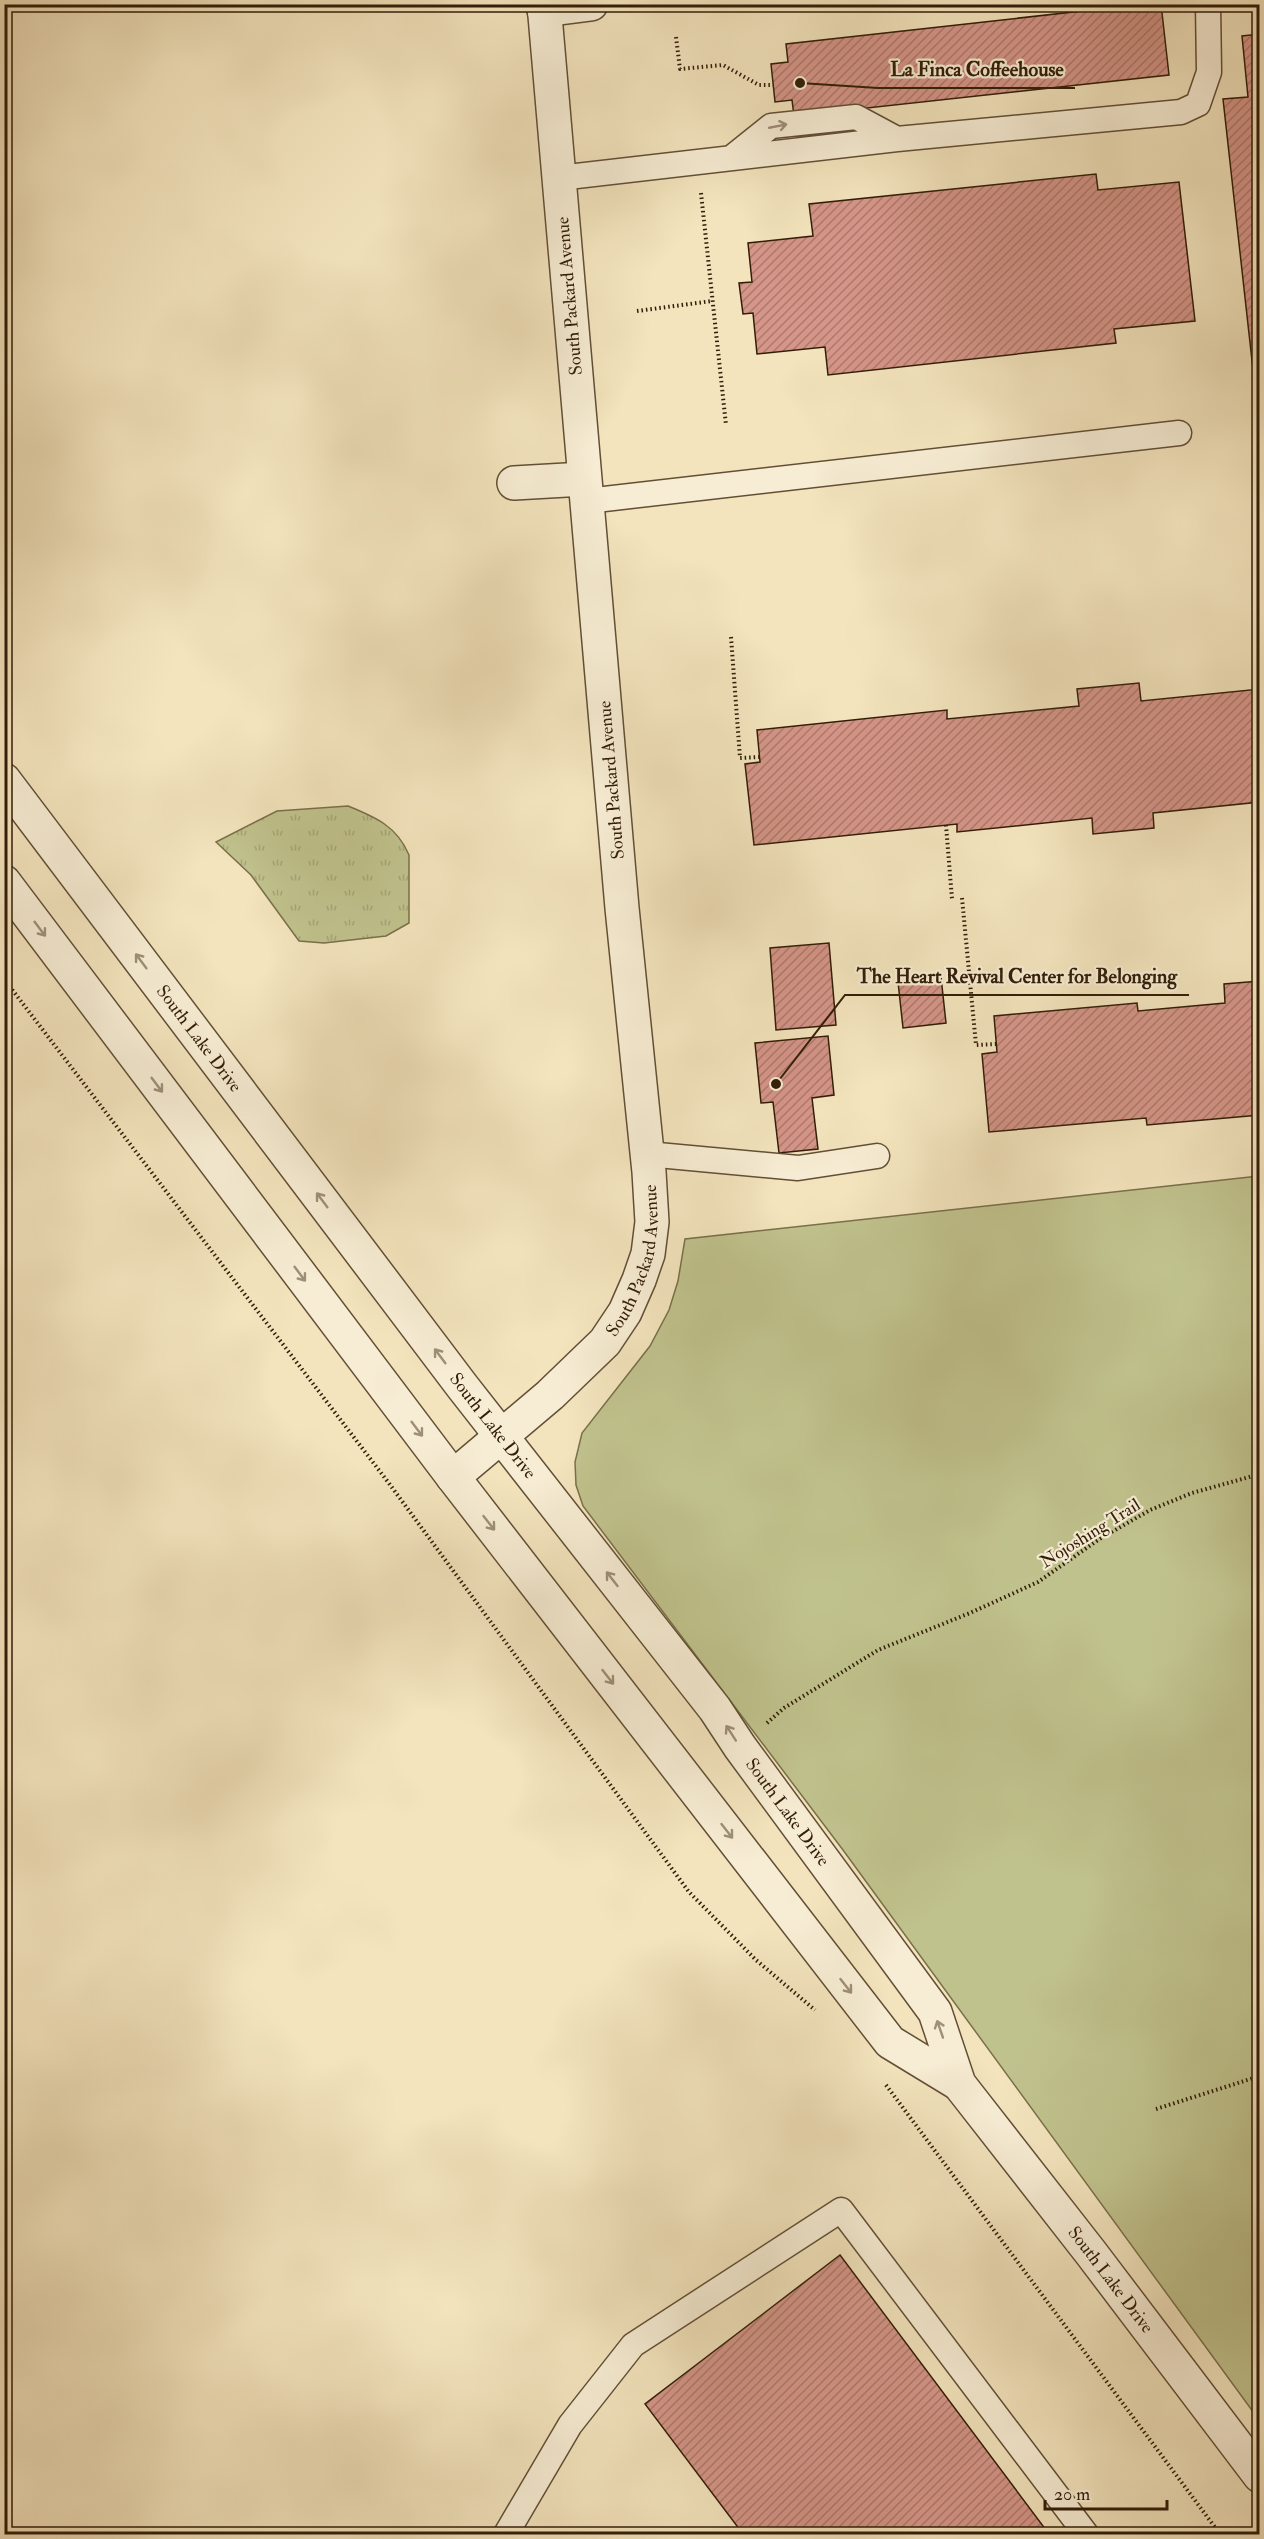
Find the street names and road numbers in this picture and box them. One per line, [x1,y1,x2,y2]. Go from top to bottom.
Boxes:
street label: South Packard Avenue [551,215,588,376]
street label: South Packard Avenue [593,699,630,860]
street label: South Lake Drive [151,981,247,1097]
street label: South Packard Avenue [601,1183,664,1341]
street label: South Lake Drive [444,1368,542,1484]
street label: Nojoshing Trail [1036,1493,1145,1573]
street label: South Lake Drive [740,1754,835,1871]
street label: South Lake Drive [1062,2222,1159,2338]

